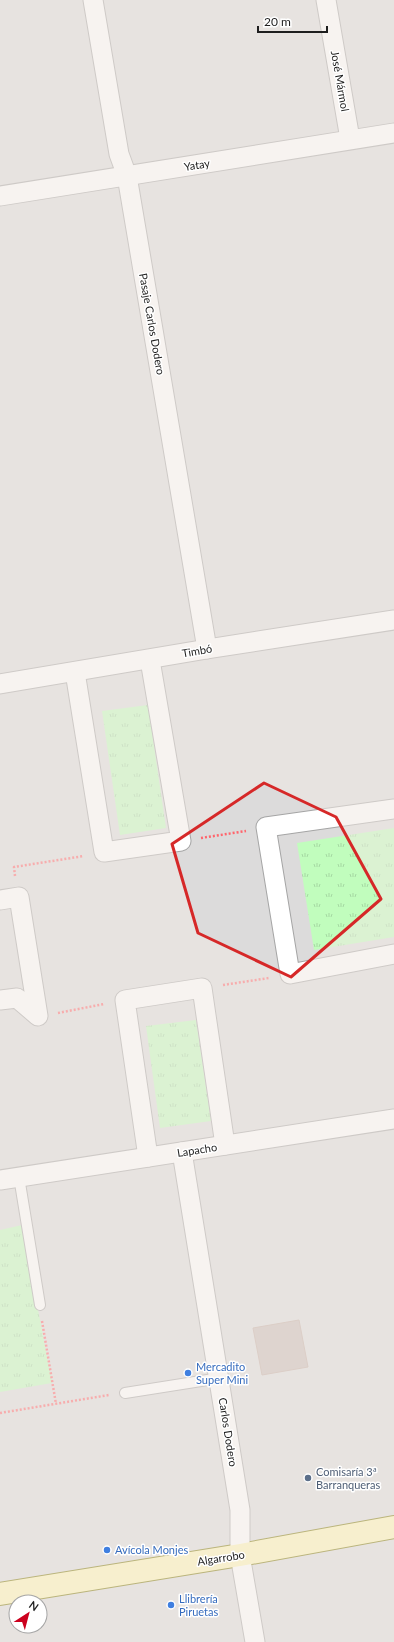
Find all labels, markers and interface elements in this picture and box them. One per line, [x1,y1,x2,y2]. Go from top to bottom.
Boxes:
scale bar [258,8,327,34]
text: 20 m [264,14,291,29]
street label: José Mármol [329,50,352,112]
street label: Yatay [183,156,211,173]
street label: Pasaje Carlos Dodero [137,272,168,376]
street label: Timbó [181,641,213,660]
street label: Lapacho [176,1140,218,1159]
place label: Mercadito Super Mini [196,1360,248,1386]
marker: Mercadito Super Mini [183,1368,193,1378]
street label: Carlos Dodero [217,1396,240,1467]
place label: Comisaría 3ª Barranqueras [316,1465,380,1491]
marker: Comisaría 3ª Barranqueras [303,1473,313,1483]
place label: Avícola Monjes [115,1543,188,1556]
marker: Avícola Monjes [102,1545,112,1555]
street label: Algarrobo [196,1547,245,1568]
place label: Llibrería Piruetas [179,1592,219,1618]
north arrow [8,1594,48,1634]
text: N [27,1598,41,1613]
marker: Llibrería Piruetas [166,1600,176,1610]

